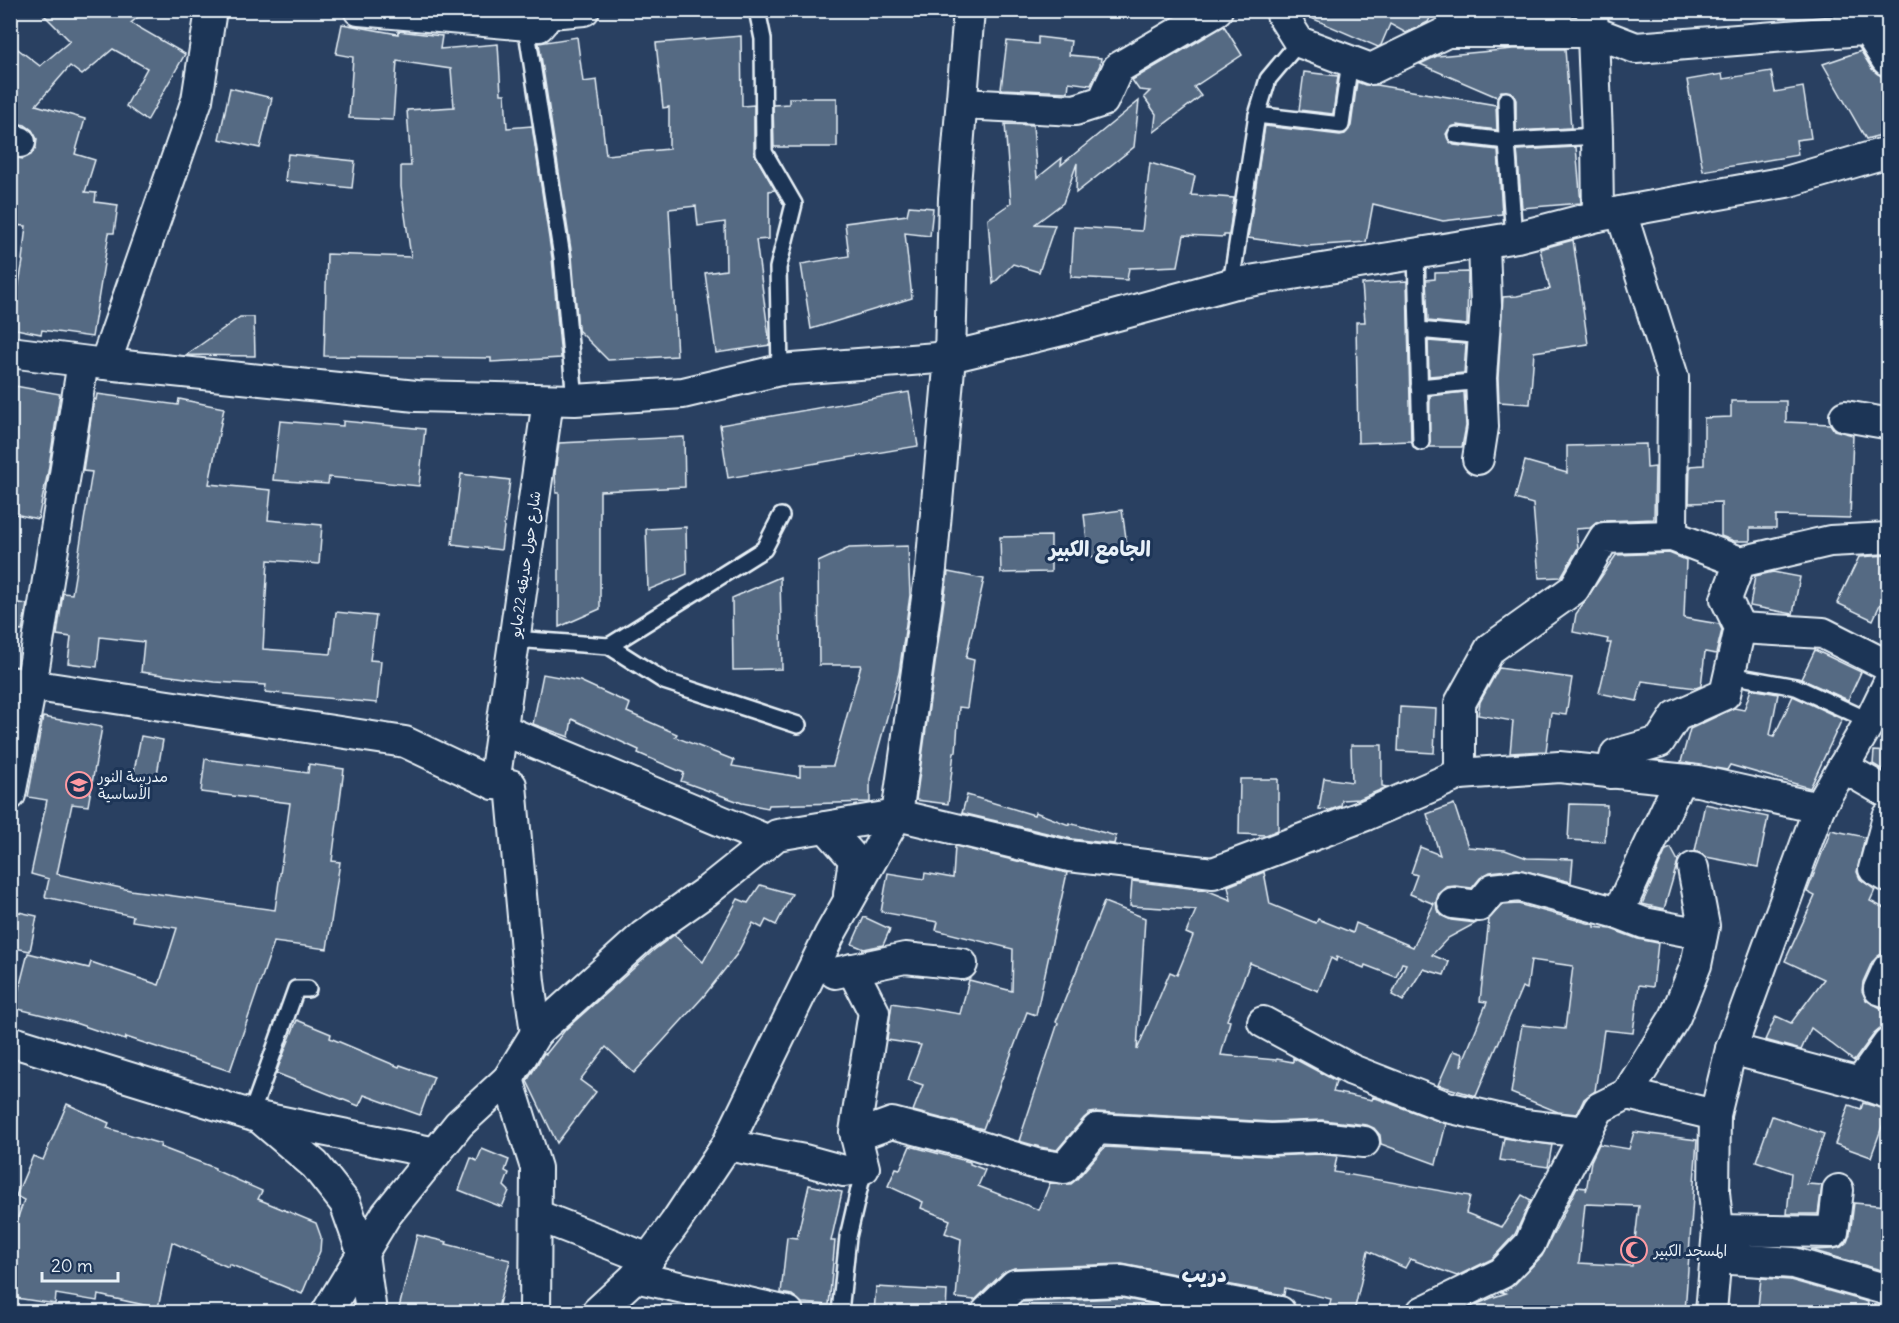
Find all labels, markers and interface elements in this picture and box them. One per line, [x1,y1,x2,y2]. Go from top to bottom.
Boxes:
street label: شارع حول حديقه 22مايو [505,490,546,640]
district label: الجامع الكبير [1047,535,1151,564]
place label: مدرسة النور الأساسية [97,767,168,803]
school or university icon: مدرسة النور الأساسية [64,770,94,800]
mosque icon: المسجد الكبير [1619,1235,1649,1265]
place label: المسجد الكبير [1652,1241,1727,1260]
scale bar [42,1245,118,1283]
text: 20 m [51,1254,93,1277]
district label: دريب [1181,1261,1227,1288]

